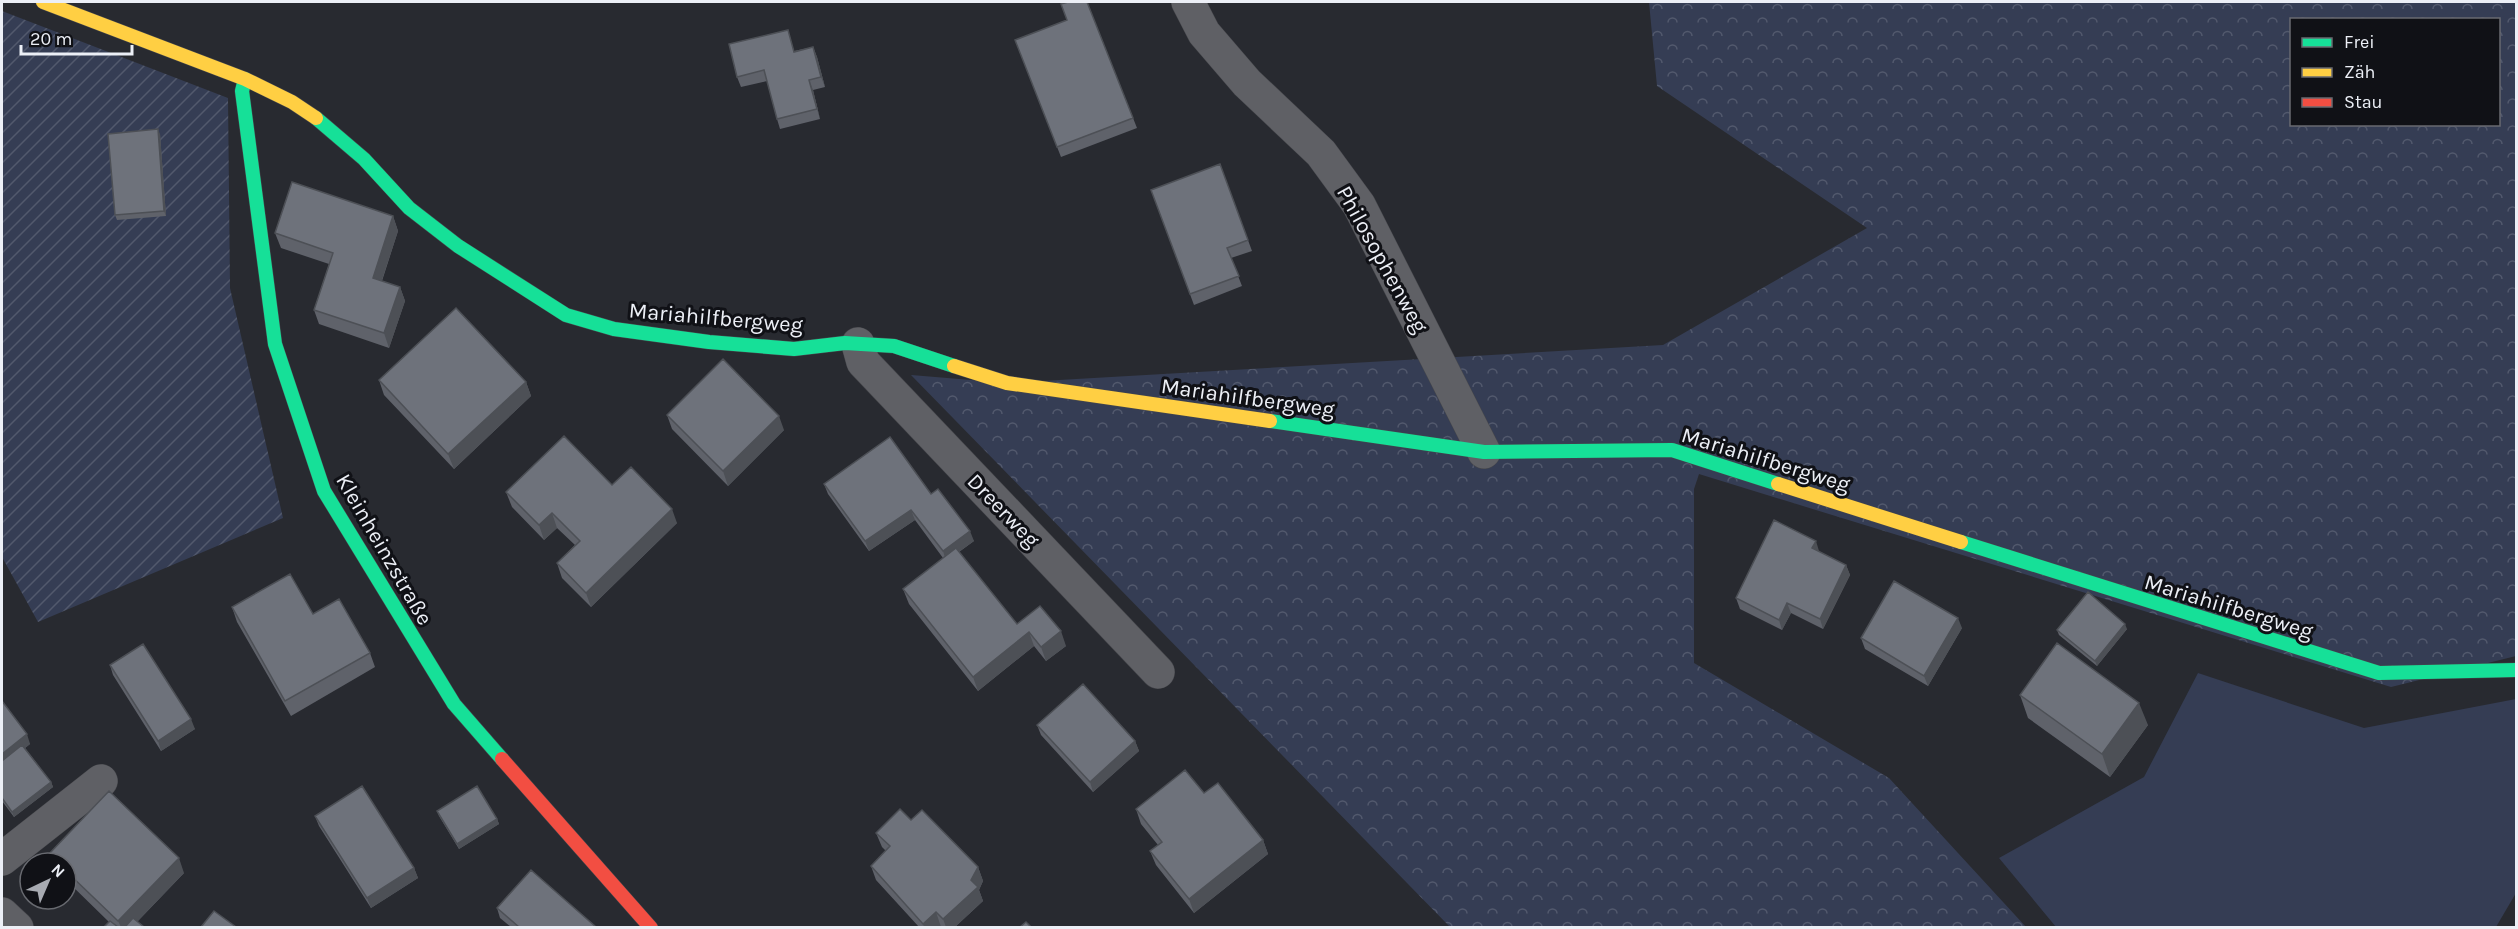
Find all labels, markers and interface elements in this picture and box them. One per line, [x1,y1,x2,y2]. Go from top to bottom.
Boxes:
scale bar [21,18,132,56]
legend [2290,18,2500,126]
text: 20 m [30,28,72,50]
text: Frei [2344,31,2375,53]
text: Zäh [2344,61,2375,83]
text: Stau [2344,91,2382,113]
street label: Philosophenweg [1331,181,1434,338]
street label: Mariahilfbergweg [628,297,805,339]
street label: Mariahilfbergweg [1159,373,1337,423]
street label: Mariahilfbergweg [1678,422,1854,498]
street label: Dreerweg [962,468,1045,553]
street label: Kleinheinzstraße [330,469,438,630]
street label: Mariahilfbergweg [2141,569,2317,645]
north arrow [18,851,78,911]
text: N [47,860,69,881]

